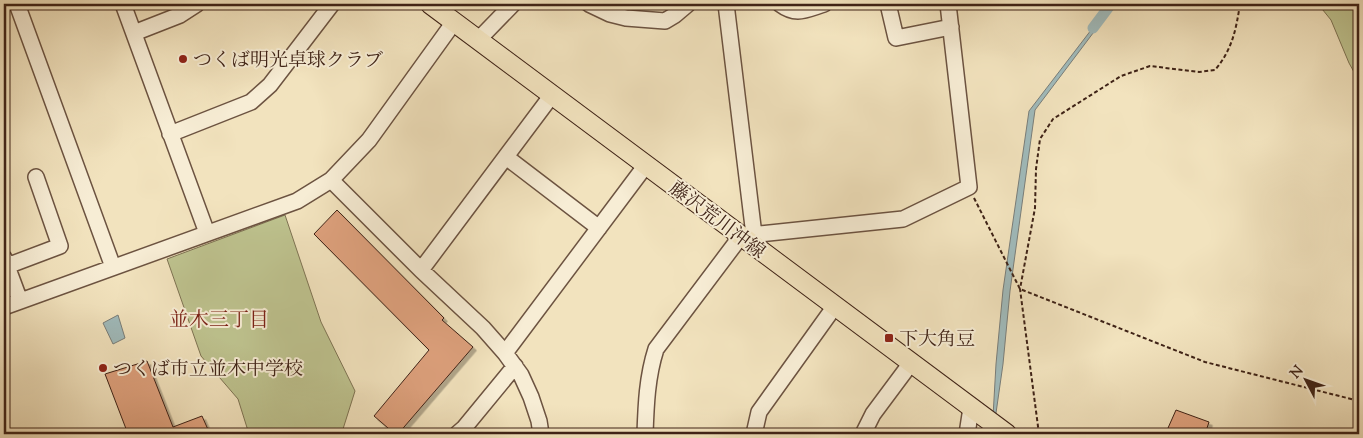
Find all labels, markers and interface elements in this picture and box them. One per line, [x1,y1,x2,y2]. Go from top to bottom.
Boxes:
place label: つくば明光卓球クラブ [193,48,383,75]
marker: つくば明光卓球クラブ [177,53,189,65]
street label: 藤沢荒川沖線 [663,176,770,266]
district label: 並木三丁目 [169,307,269,336]
place label: 下大角豆 [899,327,975,354]
marker: 下大角豆 [883,332,895,344]
north arrow [1280,356,1330,406]
place label: つくば市立並木中学校 [113,357,303,384]
marker: つくば市立並木中学校 [97,362,109,374]
text: N [1286,362,1309,384]

